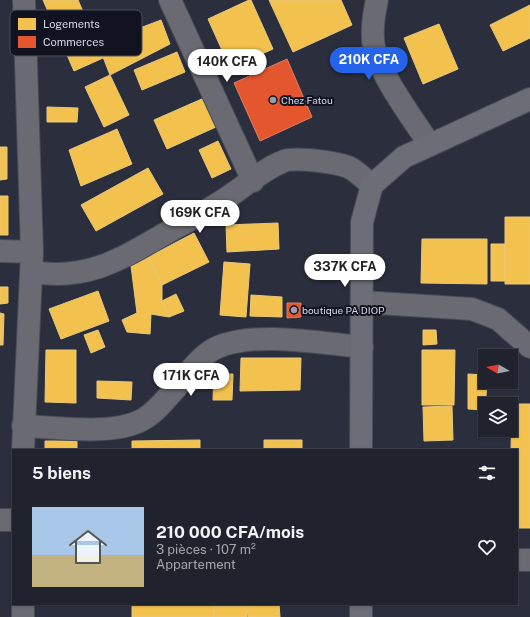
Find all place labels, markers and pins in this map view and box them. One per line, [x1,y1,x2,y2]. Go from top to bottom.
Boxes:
pin: 210K CFA [328,47,410,81]
pin: 140K CFA [186,49,268,83]
place label: Chez Fatou [281,94,333,106]
marker: Chez Fatou [268,95,278,105]
pin: 169K CFA [159,200,241,234]
pin: 337K CFA [304,254,386,288]
place label: boutique PA DIOP [302,304,385,316]
marker: boutique PA DIOP [289,305,299,315]
pin: 171K CFA [150,363,232,397]

